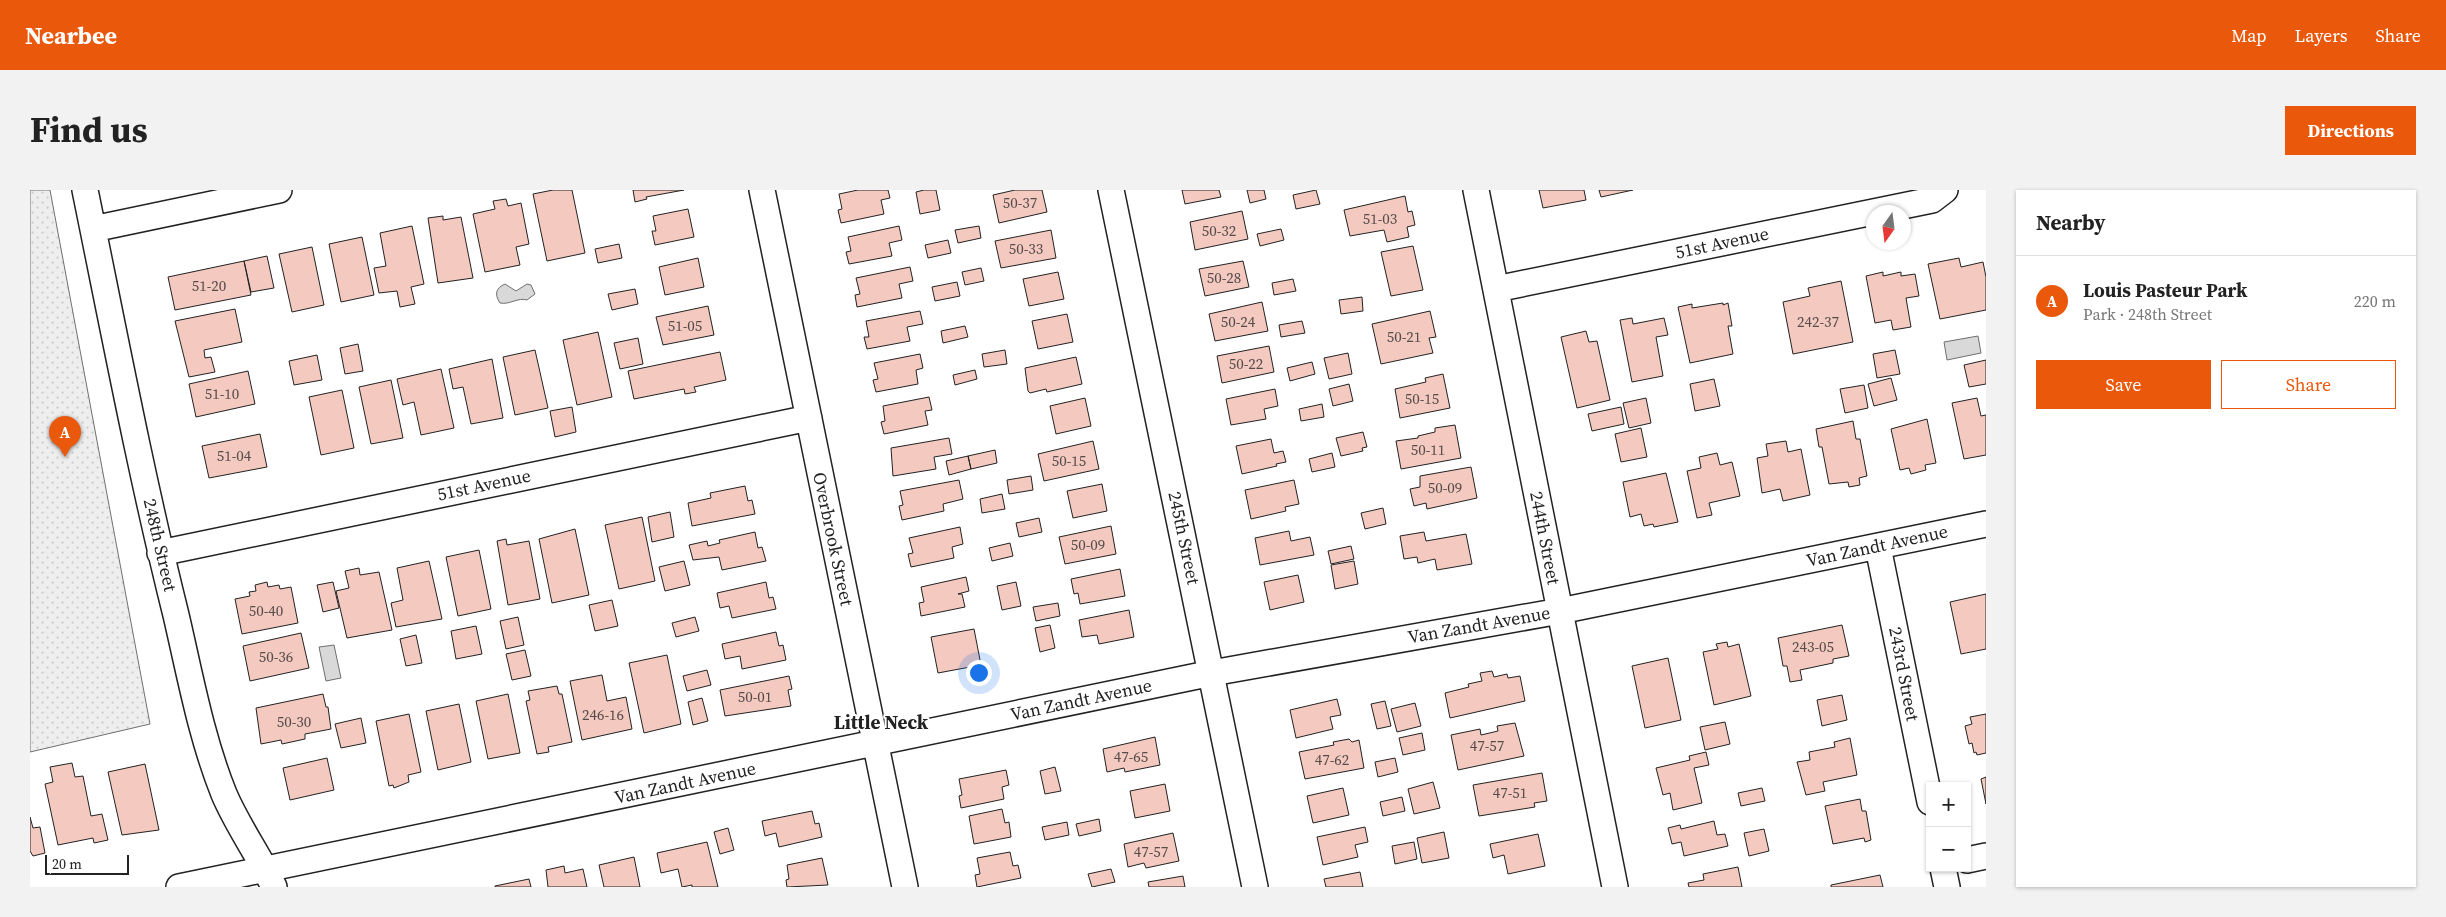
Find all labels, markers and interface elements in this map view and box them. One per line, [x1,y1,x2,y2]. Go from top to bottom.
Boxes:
text: Nearbee [25,19,117,52]
text: Map [2231,23,2266,48]
text: Layers [2294,23,2347,48]
text: Share [2375,23,2421,48]
text: Find us [30,106,148,154]
button: Directions [2285,106,2416,155]
house number: 50-37 [1003,192,1037,213]
north arrow [1866,205,1911,250]
house number: 51-03 [1363,208,1397,229]
text: Nearby [2036,208,2106,237]
house number: 50-32 [1202,220,1236,241]
street label: 51st Avenue [1673,220,1771,265]
house number: 50-33 [1009,238,1043,259]
house number: 50-28 [1207,267,1241,288]
house number: 51-20 [192,275,226,296]
text: Louis Pasteur Park [2083,277,2247,303]
text: A [2047,290,2057,312]
text: 220 m [2354,290,2396,312]
text: Park · 248th Street [2083,303,2212,325]
house number: 50-24 [1221,311,1256,332]
house number: 242-37 [1797,311,1839,332]
house number: 51-05 [668,315,702,336]
house number: 50-21 [1387,326,1421,347]
house number: 50-22 [1229,353,1263,374]
button: Save [2036,360,2211,409]
button: Share [2221,360,2396,409]
house number: 51-10 [205,383,239,404]
house number: 50-15 [1405,388,1439,409]
pin: A [49,416,81,457]
house number: 50-11 [1411,439,1445,460]
house number: 51-04 [217,445,252,466]
house number: 50-15 [1052,450,1086,471]
street label: 51st Avenue [435,462,533,507]
street label: Overbrook Street [807,470,860,608]
house number: 50-09 [1428,477,1462,498]
street label: 245th Street [1162,489,1207,587]
street label: 244th Street [1524,489,1567,587]
street label: 248th Street [138,496,183,594]
street label: Van Zandt Avenue [1804,518,1950,573]
house number: 50-09 [1071,534,1105,555]
house number: 50-40 [249,600,283,621]
street label: Van Zandt Avenue [1406,600,1552,649]
street label: 243rd Street [1883,625,1926,723]
house number: 243-05 [1792,636,1834,657]
house number: 50-36 [259,646,293,667]
your location [966,660,992,686]
street label: Van Zandt Avenue [1008,672,1154,727]
house number: 50-01 [738,686,772,707]
house number: 246-16 [582,704,624,725]
district label: Little Neck [834,709,929,735]
house number: 50-30 [277,711,311,732]
house number: 47-57 [1470,735,1504,756]
house number: 47-65 [1114,746,1148,767]
house number: 47-62 [1315,749,1349,770]
street label: Van Zandt Avenue [612,755,758,810]
house number: 47-51 [1493,782,1527,803]
map controls [1926,782,1971,872]
button: + [1926,782,1971,827]
button: − [1926,827,1971,872]
house number: 47-57 [1134,841,1168,862]
scale bar [45,852,129,875]
text: 20 m [52,854,82,874]

